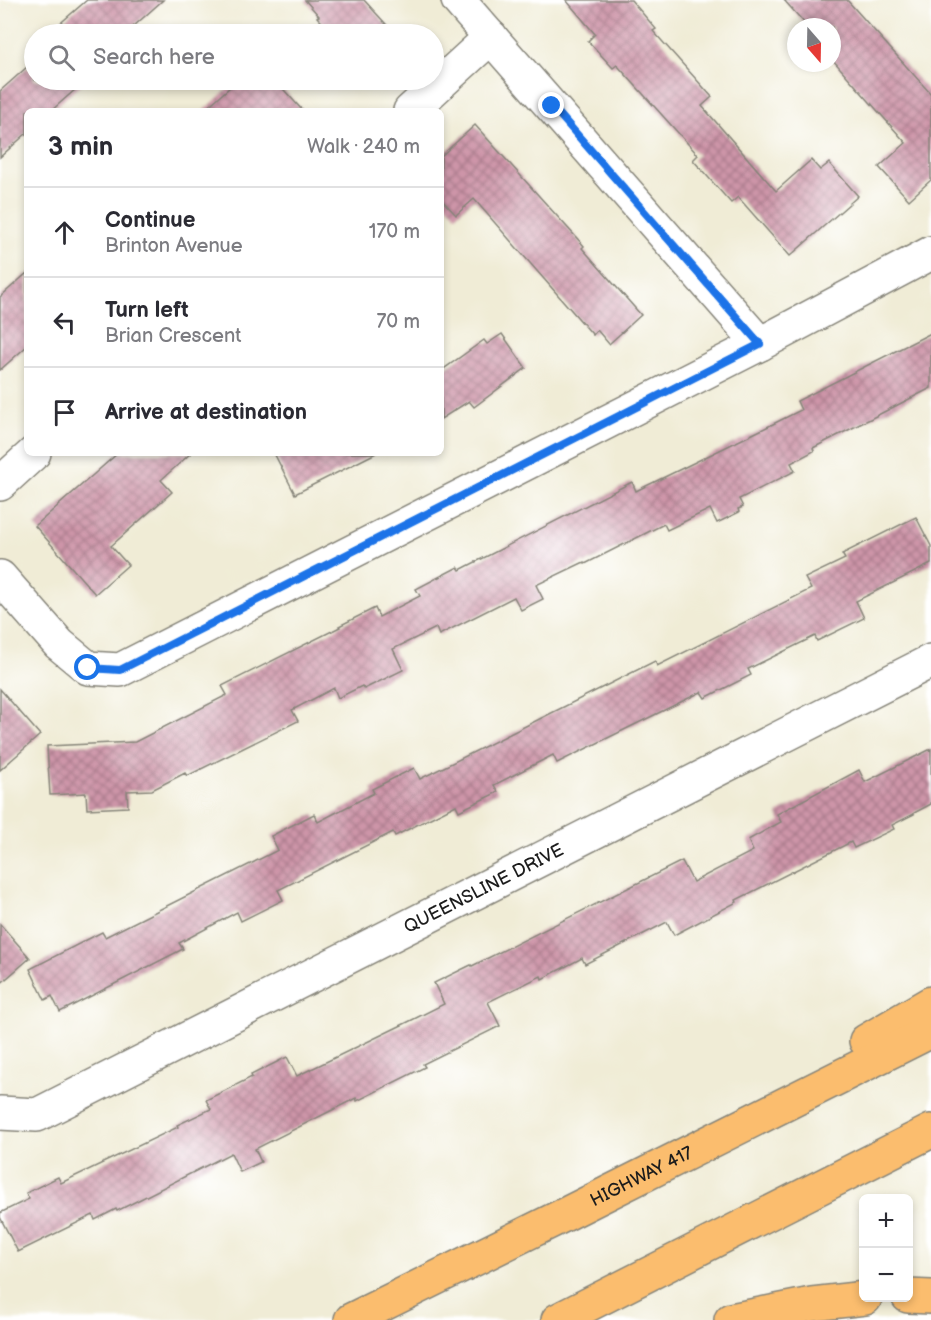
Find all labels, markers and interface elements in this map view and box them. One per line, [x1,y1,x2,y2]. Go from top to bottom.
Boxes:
north arrow [787,18,841,72]
search box [24,24,444,90]
icon: search [45,41,78,74]
text: Search here [93,44,215,71]
route end [538,92,564,118]
text: 3 min [48,132,113,163]
text: Walk · 240 m [307,135,420,159]
text: Continue [105,207,195,234]
icon: ahead [48,216,81,249]
text: 170 m [369,220,420,244]
text: Brinton Avenue [105,234,243,258]
text: Turn left [105,297,189,324]
icon: left [48,306,81,339]
text: 70 m [376,310,420,334]
text: Brian Crescent [105,324,241,348]
icon: arrive [48,396,81,429]
text: Arrive at destination [105,399,307,426]
route start [74,654,100,680]
street label: QUEENSLINE DRIVE [401,839,567,938]
street label: HIGHWAY 417 [587,1142,697,1211]
map controls [859,1194,913,1302]
button: + [859,1194,913,1248]
button: − [859,1248,913,1302]

